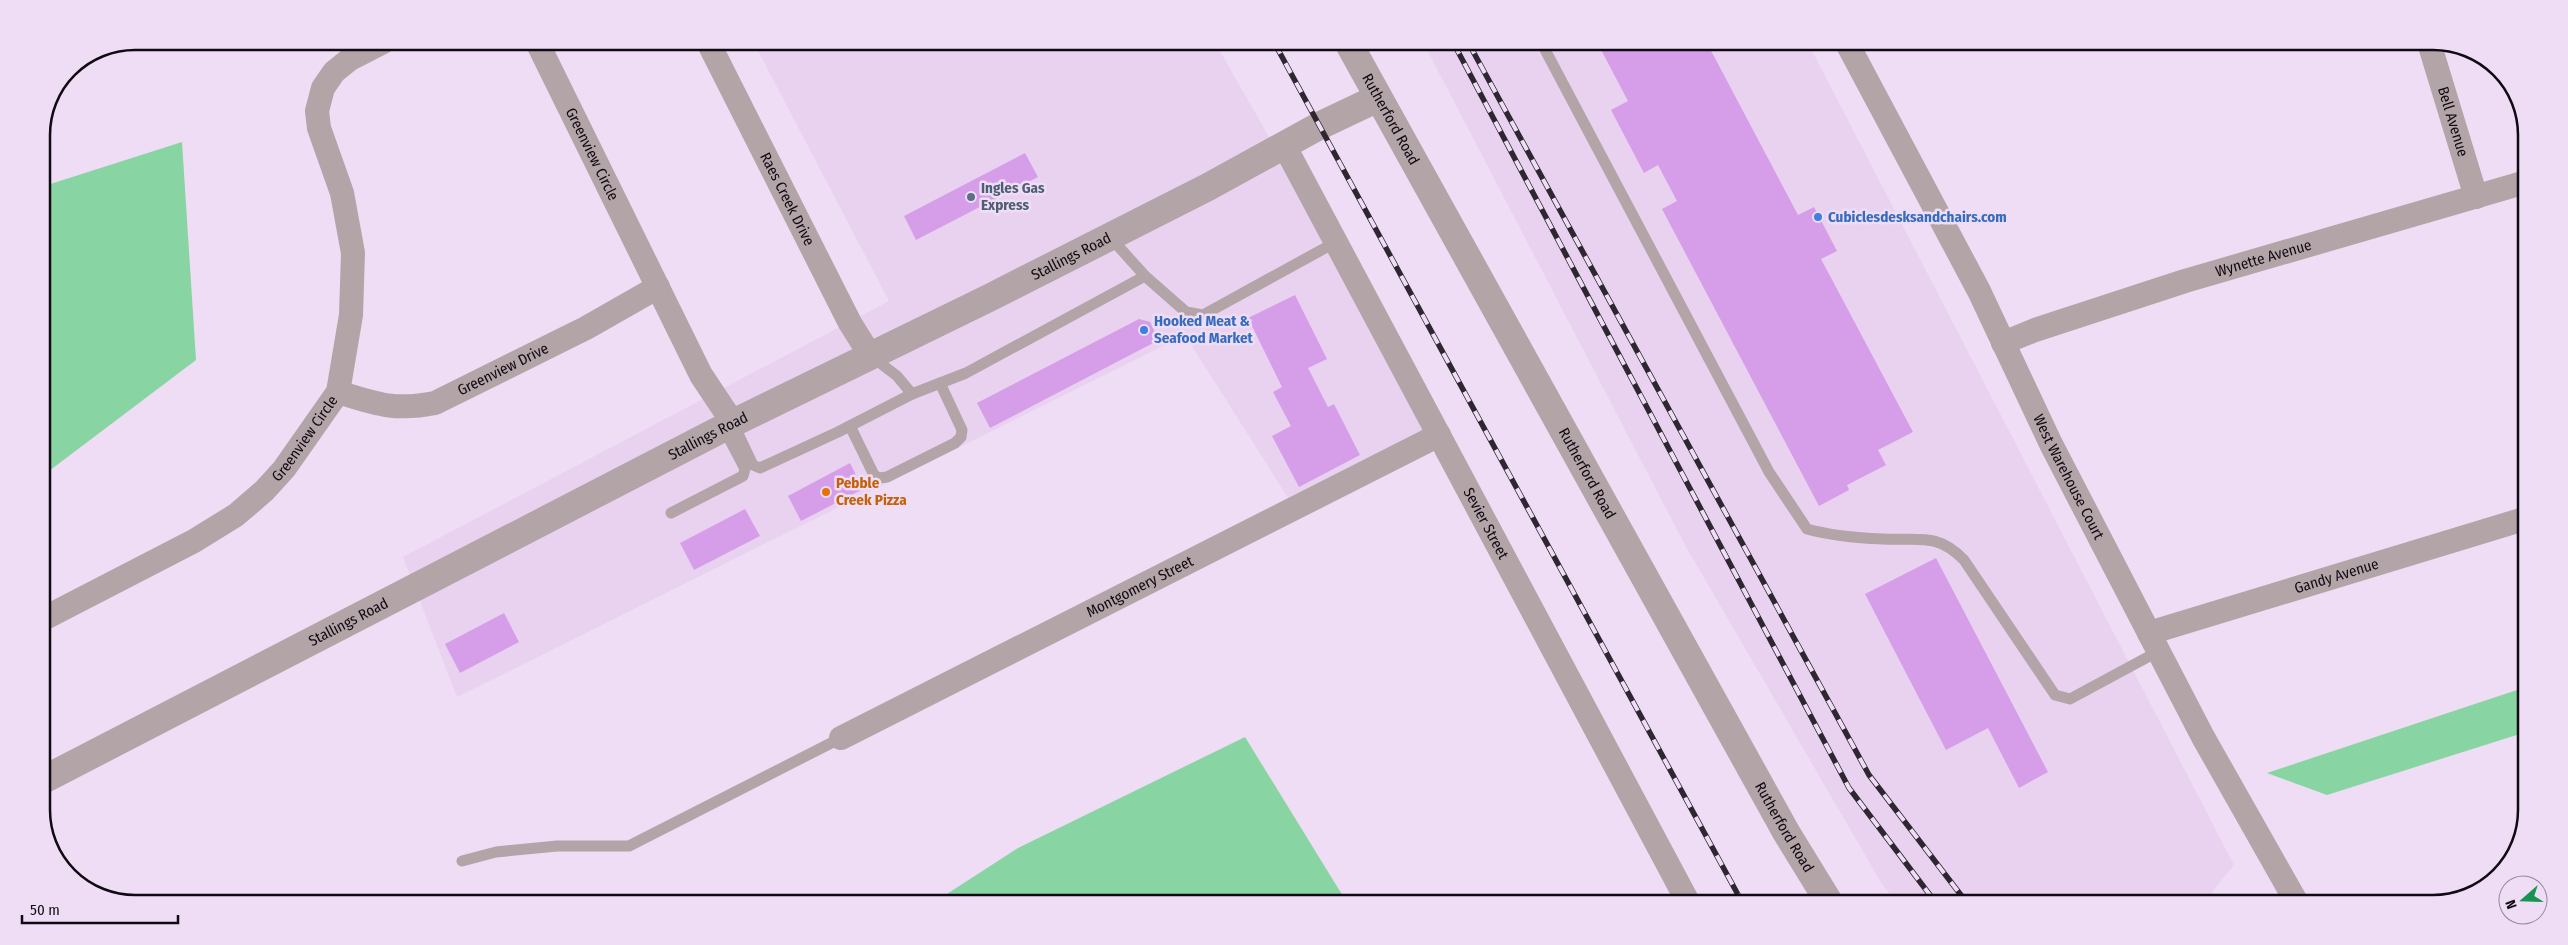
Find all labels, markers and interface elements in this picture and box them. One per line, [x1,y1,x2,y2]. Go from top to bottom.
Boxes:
street label: Rutherford Road [1358,71,1423,168]
street label: Bell Avenue [2434,84,2472,159]
street label: Greenview Circle [562,105,623,204]
street label: Raes Creek Drive [756,149,818,249]
place label: Ingles Gas Express [981,179,1045,214]
marker: Ingles Gas Express [965,191,977,203]
place label: Cubiclesdesksandchairs.com [1828,208,2007,226]
marker: Cubiclesdesksandchairs.com [1812,211,1824,223]
street label: Stallings Road [1028,229,1114,284]
street label: Wynette Avenue [2213,236,2313,281]
place label: Hooked Meat & Seafood Market [1154,312,1254,347]
marker: Hooked Meat & Seafood Market [1138,324,1150,336]
street label: Greenview Drive [455,339,551,399]
street label: Greenview Circle [268,392,342,485]
street label: Stallings Road [665,408,751,464]
street label: West Warehouse Court [2029,411,2108,543]
street label: Rutherford Road [1555,425,1620,522]
place label: Pebble Creek Pizza [836,474,907,509]
street label: Sevier Street [1460,485,1512,562]
marker: Pebble Creek Pizza [820,486,832,498]
street label: Montgomery Street [1083,552,1196,621]
street label: Gandy Avenue [2292,555,2381,597]
street label: Stallings Road [305,594,391,650]
street label: Rutherford Road [1751,779,1818,876]
north arrow [2498,875,2548,925]
scale bar [22,892,179,924]
text: N [2502,897,2521,911]
text: 50 m [30,901,60,919]

